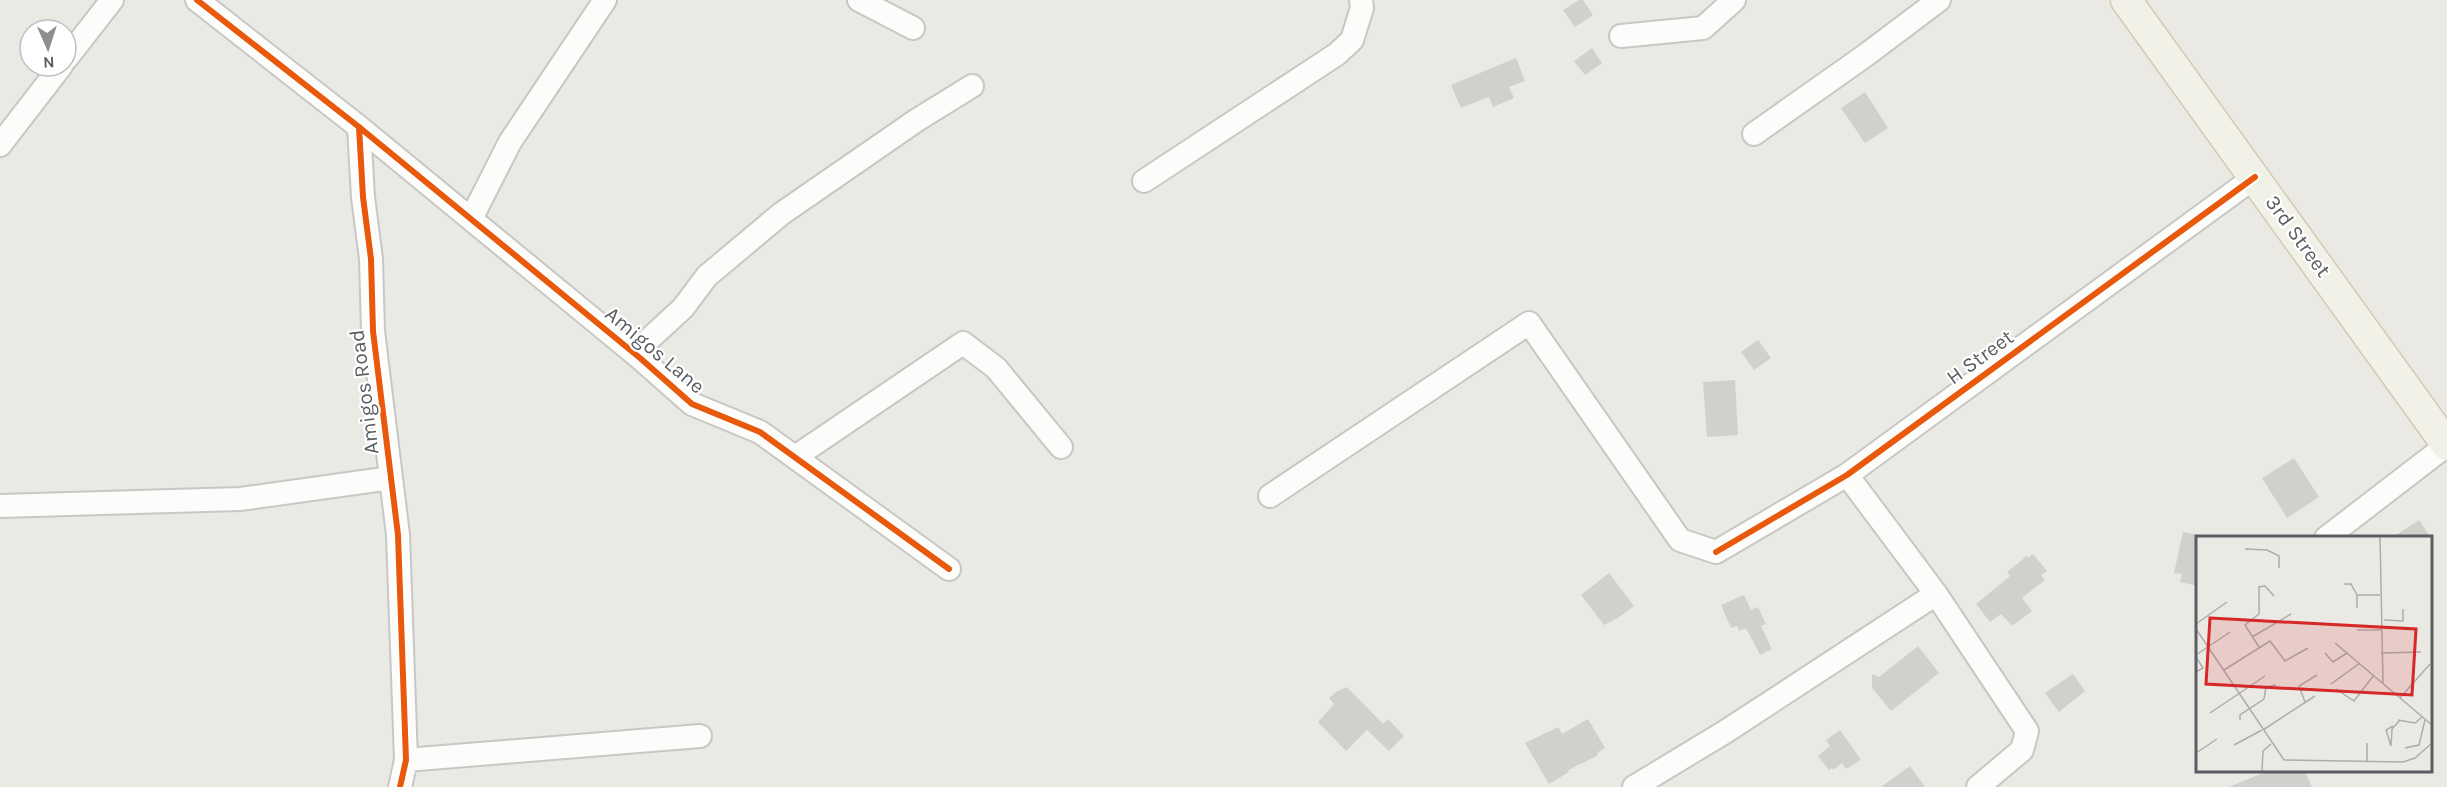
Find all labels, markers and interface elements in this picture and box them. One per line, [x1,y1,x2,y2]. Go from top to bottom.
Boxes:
north arrow [18,18,78,78]
text: N [43,53,55,72]
street label: 3rd Street [2260,190,2336,282]
street label: Amigos Lane [600,302,710,398]
street label: H Street [1942,325,2018,389]
street label: Amigos Road [344,328,384,456]
inset map [2196,536,2432,772]

